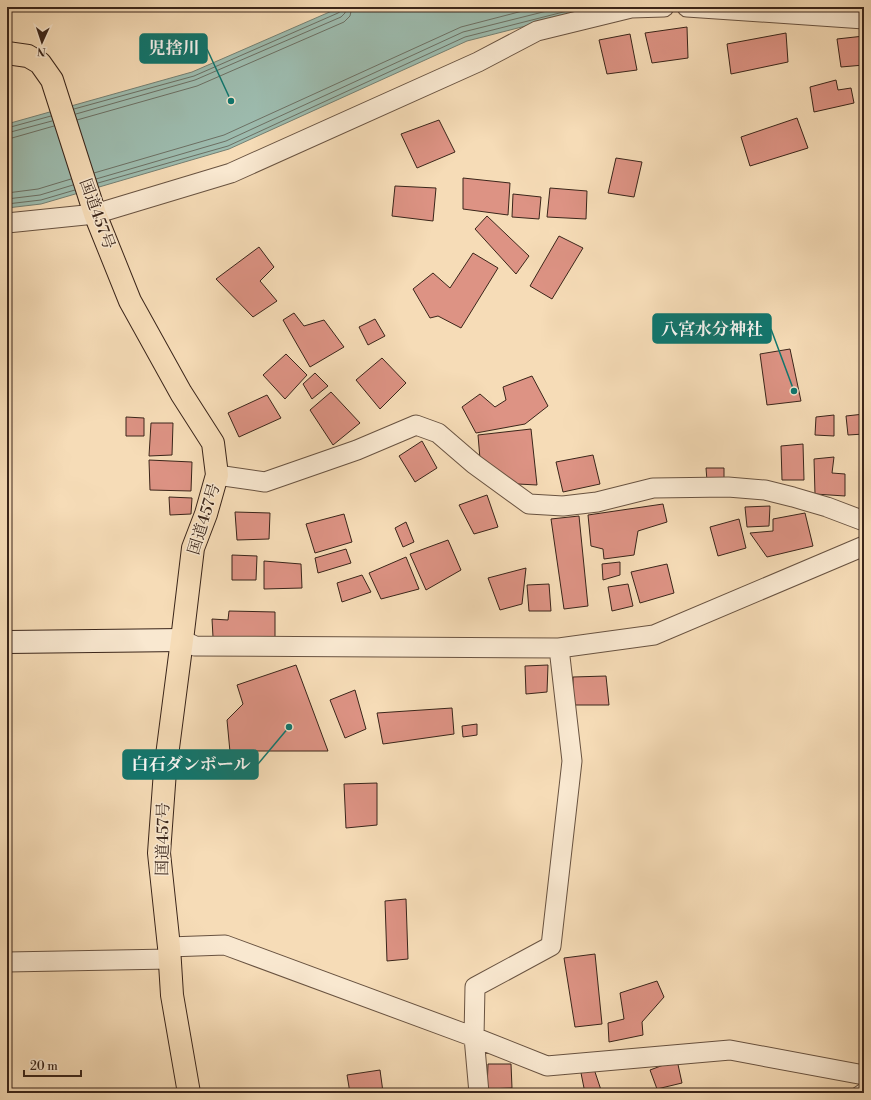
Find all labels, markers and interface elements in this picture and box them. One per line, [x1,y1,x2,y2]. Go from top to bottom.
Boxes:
north arrow [22,22,62,62]
callout: 児捨川 [140,34,207,63]
text: 児捨川 [149,38,200,60]
text: N [37,44,46,58]
street label: 国道457号 [75,176,119,252]
callout: 八宮水分神社 [653,314,771,343]
text: 八宮水分神社 [661,319,763,341]
street label: 国道457号 [184,481,224,557]
callout: 白石ダンボール [123,750,258,779]
text: 白石ダンボール [132,754,250,776]
street label: 国道457号 [152,802,174,876]
scale bar [24,1052,81,1078]
text: 20 m [30,1059,58,1074]

